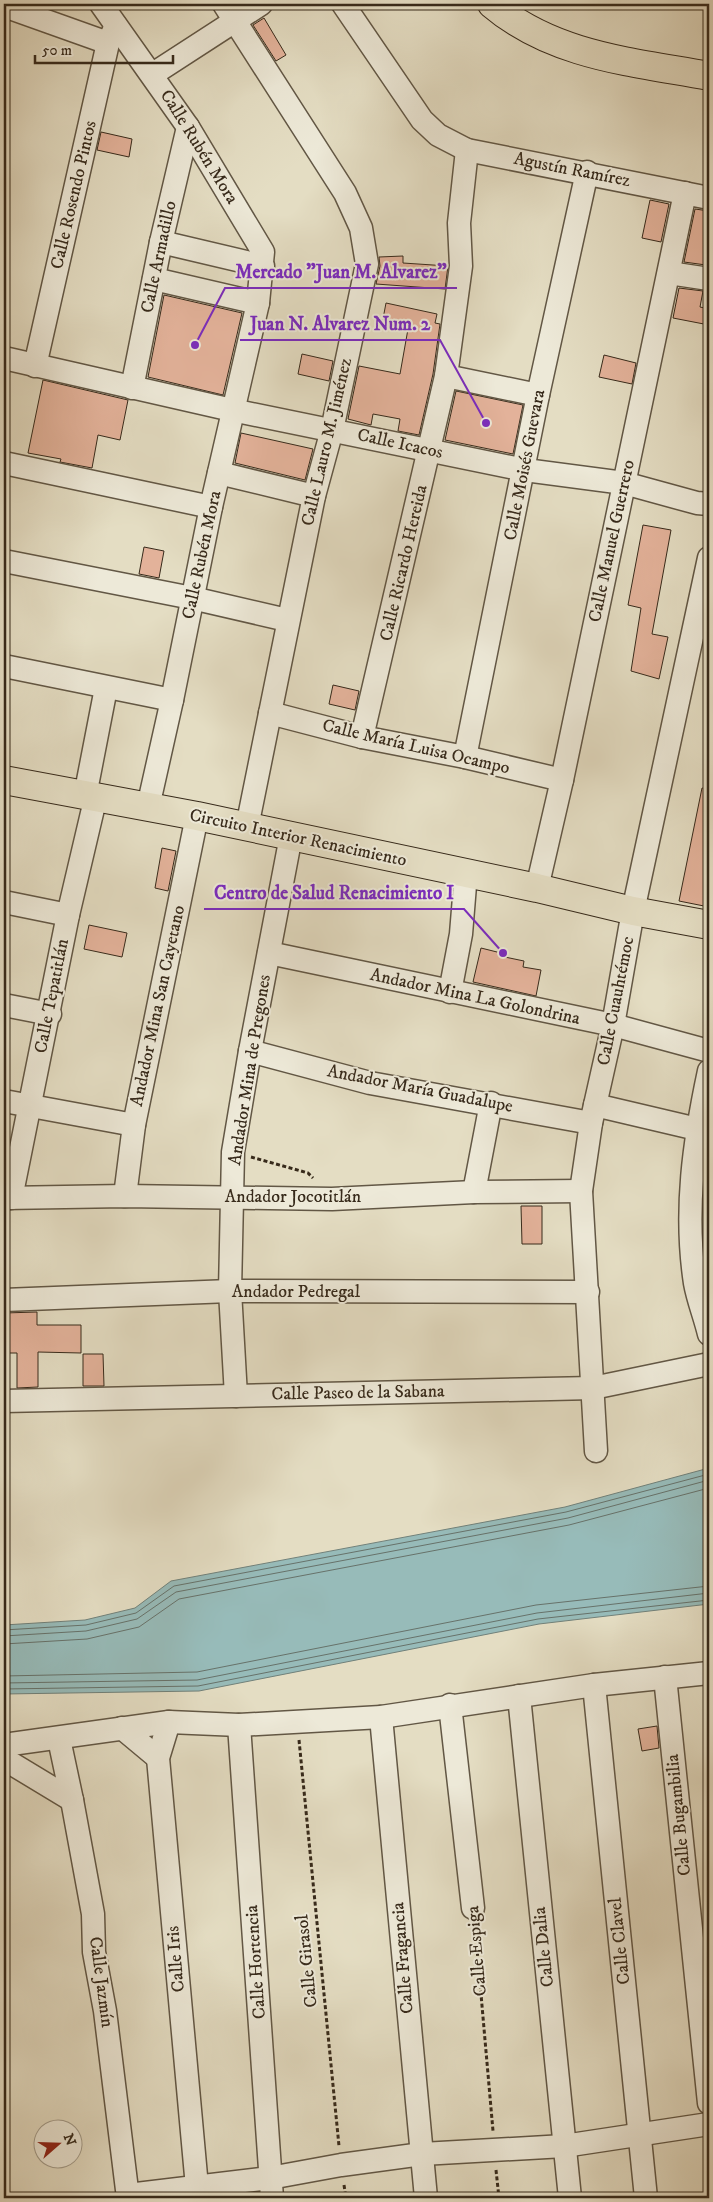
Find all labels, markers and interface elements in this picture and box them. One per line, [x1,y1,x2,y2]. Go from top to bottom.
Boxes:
scale bar [35,32,172,64]
text: 50 m [42,41,72,60]
street label: Calle Rubén Mora [155,86,243,209]
street label: Calle Rosendo Pintos [46,119,102,271]
street label: Agustín Ramírez [512,148,632,192]
street label: Calle Armadillo [136,199,182,315]
callout: Mercado "Juan M. Alvarez" [225,254,457,288]
text: Mercado "Juan M. Alvarez" [235,261,447,284]
callout: Juan N. Alvarez Num. 2 [240,306,440,340]
text: Juan N. Alvarez Num. 2 [248,313,431,336]
street label: Calle Lauro M. Jiménez [297,356,357,528]
street label: Calle Moisés Guevara [500,387,550,542]
street label: Calle Icacos [355,424,445,464]
street label: Calle Manuel Guerrero [584,458,640,624]
street label: Calle Ricardo Hereida [375,482,433,643]
street label: Calle Rubén Mora [178,488,226,621]
street label: Calle María Luisa Ocampo [320,715,512,779]
street label: Circuito Interior Renacimiento [187,804,409,872]
callout: Centro de Salud Renacimiento I [204,875,464,909]
text: Centro de Salud Renacimiento I [214,882,454,905]
street label: Andador Mina San Cayetano [126,903,190,1109]
street label: Calle Cuauhtémoc [593,934,639,1067]
street label: Calle Tepatitlán [30,936,74,1055]
street label: Andador Mina La Golondrina [368,964,582,1030]
street label: Andador Mina de Pregones [224,973,276,1167]
street label: Andador María Guadalupe [325,1060,515,1118]
street label: Andador Jocotitlán [225,1186,362,1208]
street label: Andador Pedregal [232,1281,361,1303]
street label: Calle Paseo de la Sabana [271,1380,445,1406]
street label: Calle Bugambilia [662,1753,696,1877]
street label: Calle Clavel [604,1896,636,1986]
street label: Calle Fragancia [387,1901,419,2015]
street label: Calle Hortencia [241,1904,271,2020]
street label: Calle Espiga [462,1905,492,1997]
street label: Calle Dalia [529,1906,559,1988]
street label: Calle Girasol [291,1913,323,2009]
street label: Calle Iris [162,1925,190,1993]
street label: Calle Jazmín [84,1935,118,2029]
north arrow [32,2120,82,2170]
text: N [59,2131,80,2149]

